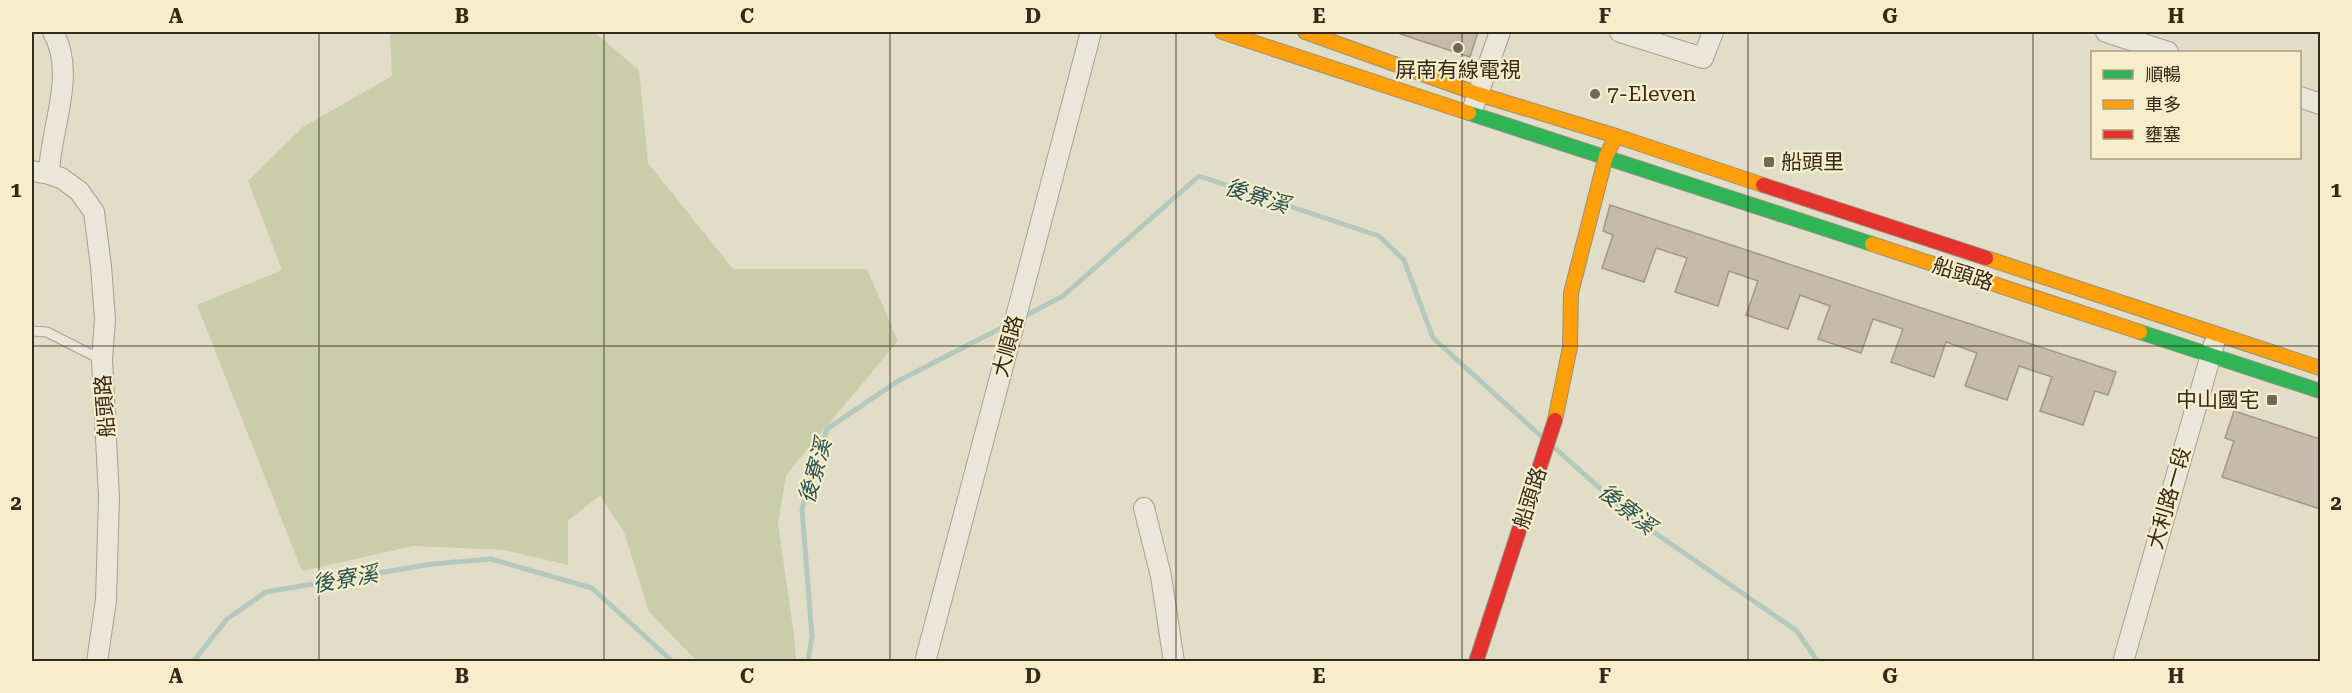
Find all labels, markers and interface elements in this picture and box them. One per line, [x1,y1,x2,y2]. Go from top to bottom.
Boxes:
text: A [169,4,184,28]
text: B [455,4,469,28]
text: C [740,4,754,28]
text: D [1025,4,1041,28]
text: E [1313,4,1326,28]
text: F [1599,4,1611,28]
text: G [1882,4,1898,28]
text: H [2168,4,2184,28]
marker: 屏南有線電視 [1451,41,1465,55]
legend [2091,51,2301,159]
place label: 屏南有線電視 [1395,58,1521,82]
text: 順暢 [2145,64,2181,85]
place label: 7-Eleven [1607,82,1697,106]
marker: 7-Eleven [1588,87,1602,101]
text: 車多 [2145,94,2181,115]
text: 壅塞 [2145,124,2181,145]
place label: 船頭里 [1781,150,1844,174]
marker: 船頭里 [1762,155,1776,169]
water label: 後寮溪 [1222,174,1295,219]
text: 1 [10,178,22,202]
text: 1 [2330,178,2342,202]
street label: 船頭路 [1929,253,1997,295]
street label: 大順路 [988,312,1028,380]
street label: 船頭路 [91,374,119,438]
place label: 中山國宅 [2176,388,2260,412]
marker: 中山國宅 [2265,393,2279,407]
water label: 後寮溪 [794,433,837,506]
street label: 大利路一段 [2143,444,2195,552]
street label: 船頭路 [1509,464,1551,532]
water label: 後寮溪 [1593,479,1663,541]
text: 2 [10,491,22,515]
text: 2 [2330,491,2342,515]
water label: 後寮溪 [310,560,383,597]
text: A [169,664,184,688]
text: B [455,664,469,688]
text: C [740,664,754,688]
text: D [1025,664,1041,688]
text: E [1313,664,1326,688]
text: F [1599,664,1611,688]
text: G [1882,664,1898,688]
text: H [2168,664,2184,688]

